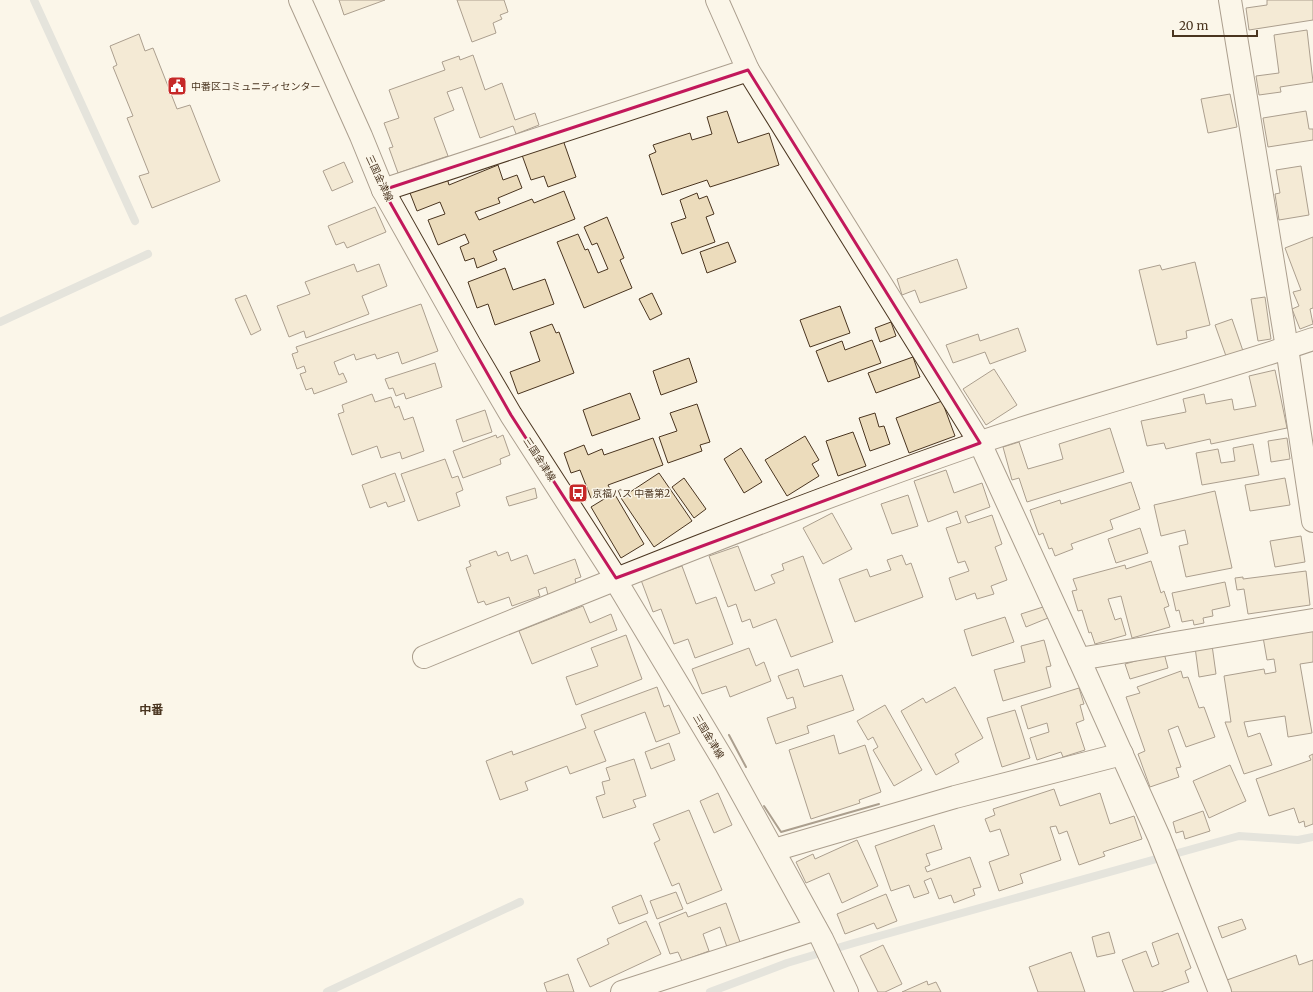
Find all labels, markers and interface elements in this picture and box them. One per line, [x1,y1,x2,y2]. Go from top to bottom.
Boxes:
scale bar [1173,12,1257,38]
text: 20 m [1179,18,1208,33]
public building icon: 中番区コミュニティセンター [166,75,188,97]
place label: 中番区コミュニティセンター [191,80,320,93]
street label: 三国金津線 [363,153,396,204]
street label: 三国金津線 [521,435,559,484]
bus stop icon: 京福バス 中番第2 [567,482,589,504]
place label: 京福バス 中番第2 [592,487,670,500]
district label: 中番 [139,702,164,717]
street label: 三国金津線 [690,711,727,761]

